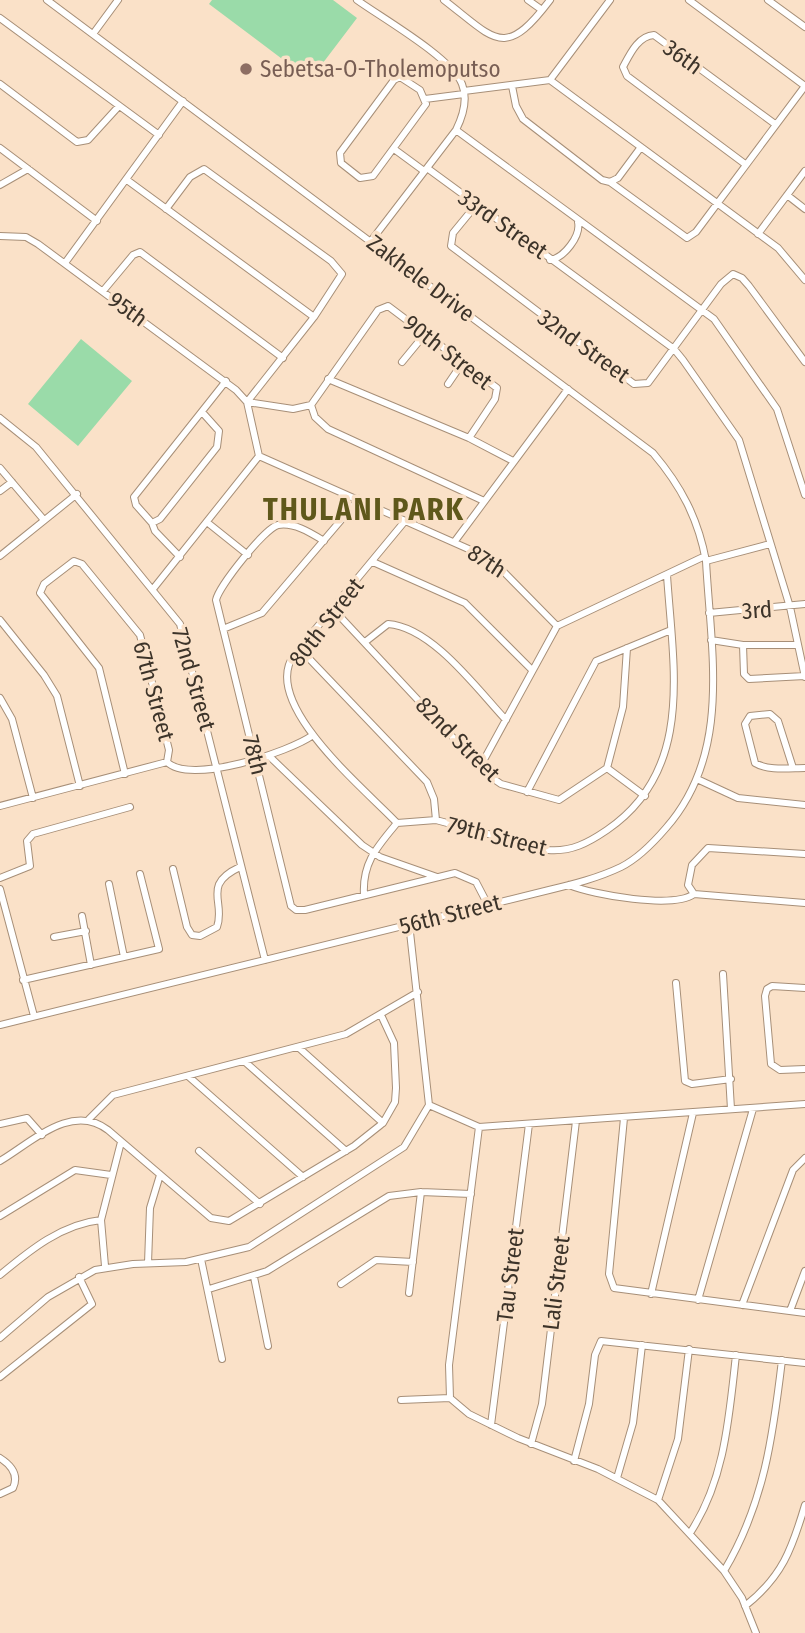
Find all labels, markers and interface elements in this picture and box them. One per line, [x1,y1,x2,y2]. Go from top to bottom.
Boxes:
street label: 36th [658,33,708,81]
place label: Sebetsa-O-Tholemoputso [260,55,501,83]
marker: Sebetsa-O-Tholemoputso [238,61,254,77]
street label: 33rd Street [453,183,553,265]
street label: Zakhele Drive [362,228,480,328]
street label: 95th [103,286,153,332]
street label: 32nd Street [533,303,636,389]
street label: 90th Street [398,309,498,396]
district label: THULANI PARK [263,492,465,528]
street label: 87th [463,538,511,584]
street label: 80th Street [283,572,370,672]
street label: 3rd [741,595,773,625]
street label: 72nd Street [166,624,222,734]
street label: 67th Street [127,638,181,744]
street label: 82nd Street [410,691,506,787]
street label: 78th [237,732,273,778]
street label: 79th Street [444,810,550,862]
street label: 56th Street [396,888,504,940]
street label: Tau Street [490,1226,530,1324]
street label: Lali Street [536,1234,576,1332]

